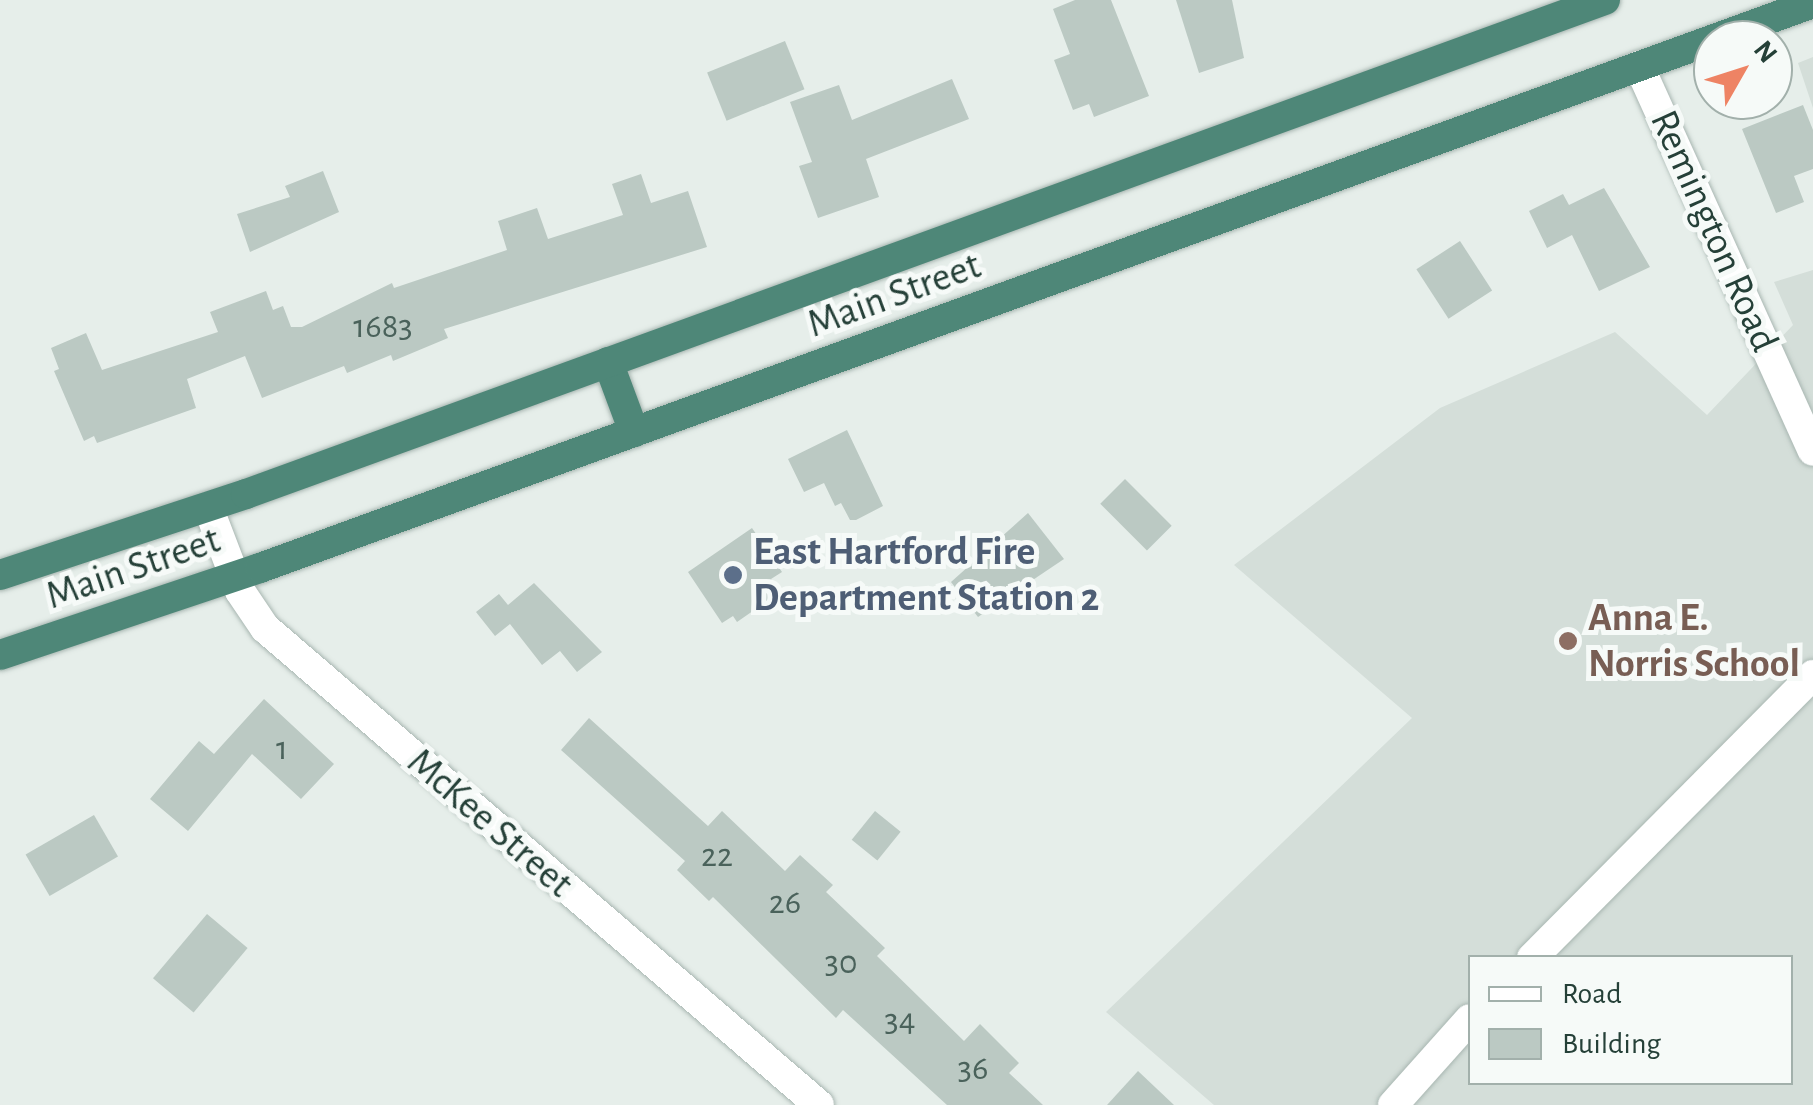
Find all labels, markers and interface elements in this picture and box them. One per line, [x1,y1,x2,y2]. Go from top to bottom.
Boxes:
north arrow [1693,20,1793,120]
text: N [1748,36,1782,69]
street label: Remington Road [1639,103,1789,359]
street label: Main Street [801,242,987,348]
house number: 1683 [353,306,413,348]
street label: Main Street [40,516,226,620]
place label: East Hartford Fire Department Station 2 [753,528,1099,622]
marker: East Hartford Fire Department Station 2 [722,564,744,586]
place label: Anna E. Norris School [1588,594,1800,688]
marker: Anna E. Norris School [1557,630,1579,652]
house number: 1 [276,728,288,770]
street label: McKee Street [397,738,583,908]
house number: 22 [701,835,733,877]
house number: 26 [769,882,801,924]
house number: 30 [825,942,857,984]
legend [1468,955,1793,1085]
text: Road [1562,979,1622,1009]
house number: 34 [884,1000,916,1042]
text: Building [1562,1029,1661,1059]
house number: 36 [958,1048,988,1090]

